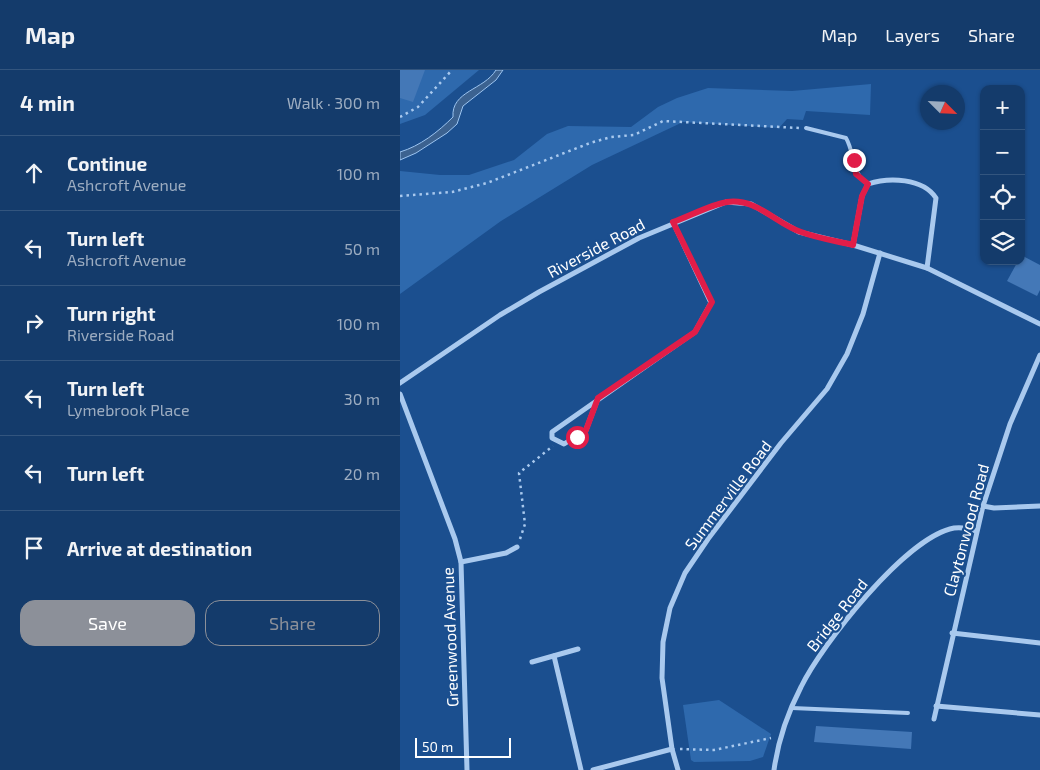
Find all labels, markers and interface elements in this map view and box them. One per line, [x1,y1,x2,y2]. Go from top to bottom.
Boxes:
text: Map [25,20,75,49]
text: Map [821,24,857,46]
text: Layers [885,24,940,46]
text: Share [968,24,1015,46]
north arrow [920,85,965,130]
map controls [980,85,1025,265]
button: + [980,85,1025,130]
text: 4 min [20,90,75,115]
text: Walk · 300 m [287,93,380,112]
button: − [980,130,1025,175]
route end [843,149,866,172]
text: Continue [67,152,147,175]
icon: ahead [20,159,48,187]
text: 100 m [337,164,380,183]
text: Ashcroft Avenue [67,175,186,194]
button: locate [980,175,1025,220]
street label: Riverside Road [544,214,648,281]
button: layers [980,220,1025,265]
text: Turn left [67,227,144,250]
icon: left [20,234,48,262]
text: 50 m [344,239,380,258]
text: Ashcroft Avenue [67,250,186,269]
text: Turn right [67,302,155,325]
icon: right [20,309,48,337]
text: 100 m [337,314,380,333]
text: Riverside Road [67,325,175,344]
text: Turn left [67,377,144,400]
icon: left [20,384,48,412]
text: 30 m [344,389,380,408]
text: Lymebrook Place [67,400,190,419]
route start [566,426,589,449]
street label: Summerville Road [680,436,775,553]
icon: left [20,459,48,487]
street label: Claytonwood Road [939,461,992,598]
text: Turn left [67,462,144,485]
text: 20 m [344,464,380,483]
icon: arrive [20,534,48,562]
text: Arrive at destination [67,537,252,560]
street label: Greenwood Avenue [438,567,461,707]
street label: Bridge Road [802,574,871,655]
button: Save [20,600,195,646]
button: Share [205,600,380,646]
scale bar [415,735,511,758]
text: 50 m [422,738,453,755]

